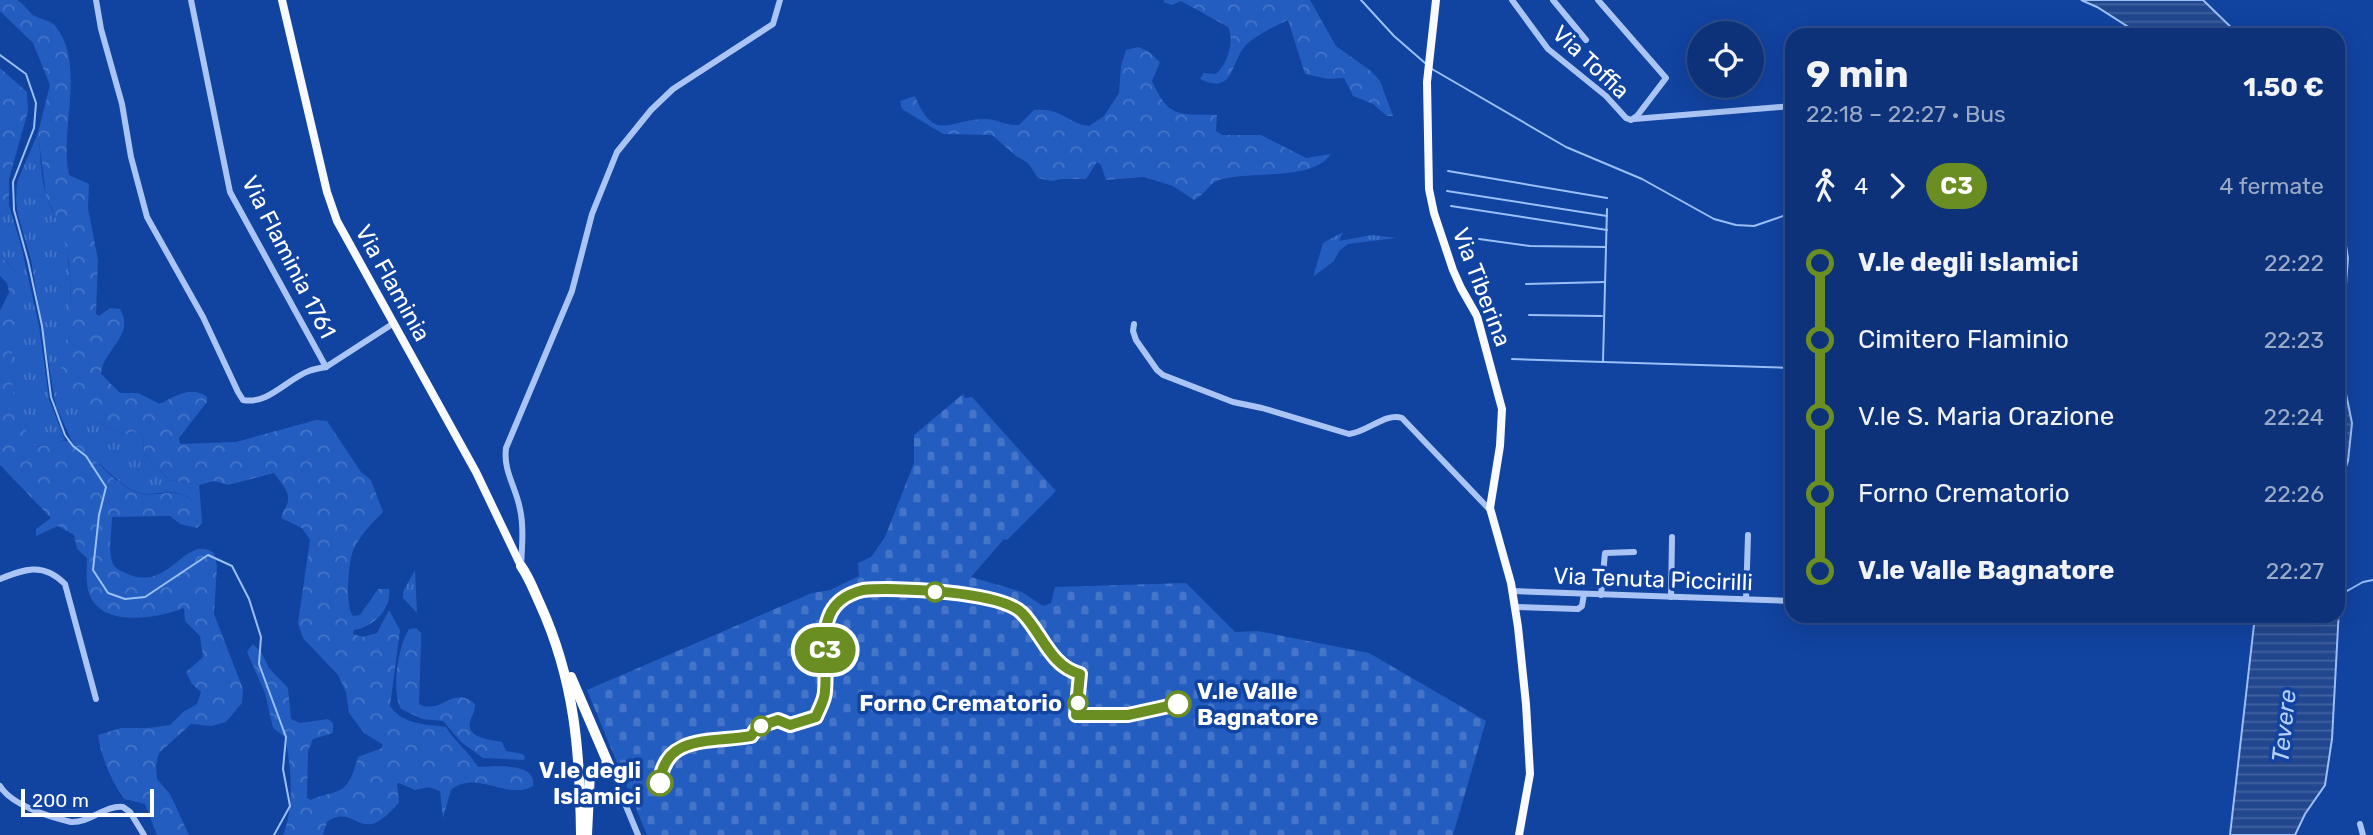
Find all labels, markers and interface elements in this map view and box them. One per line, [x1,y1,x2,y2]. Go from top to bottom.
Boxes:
street label: Via Toffia [1547,19,1635,105]
map controls [1687,21,1764,98]
button: locate [1687,21,1764,98]
text: 9 min [1806,51,1909,97]
text: 1.50 € [2243,72,2324,103]
text: 22:18 – 22:27 · Bus [1806,100,2006,128]
icon: walk [1806,167,1844,205]
icon: forward [1878,167,1916,205]
street label: Via Flaminia 1761 [236,171,342,343]
text: 4 [1854,172,1868,200]
text: C3 [1940,172,1973,200]
text: 4 fermate [2219,172,2324,200]
street label: Via Flaminia [350,220,436,346]
street label: Via Tiberina [1447,224,1517,350]
text: V.le degli Islamici [1858,247,2079,278]
text: 22:22 [2264,249,2324,277]
text: Cimitero Flaminio [1858,324,2069,355]
text: 22:23 [2264,326,2324,354]
text: V.le S. Maria Orazione [1858,401,2114,432]
text: 22:24 [2264,403,2324,431]
text: Forno Crematorio [1858,478,2070,509]
text: 22:26 [2264,480,2324,508]
text: V.le Valle Bagnatore [1858,555,2115,586]
text: 22:27 [2266,557,2324,585]
street label: Via Tenuta Piccirilli [1553,562,1753,596]
unlabelled marker [925,582,945,602]
line badge: C3 [794,627,856,673]
text: C3 [809,636,841,664]
place label: V.le Valle Bagnatore [1197,677,1318,731]
water label: Tevere [2266,688,2302,764]
place label: Forno Crematorio [859,689,1062,717]
marker: V.le Valle Bagnatore [1165,691,1191,717]
marker: Forno Crematorio [1068,693,1088,713]
unlabelled marker [751,716,771,736]
place label: V.le degli Islamici [539,756,641,810]
marker: V.le degli Islamici [647,770,673,796]
scale bar [21,786,154,818]
text: 200 m [32,789,89,812]

